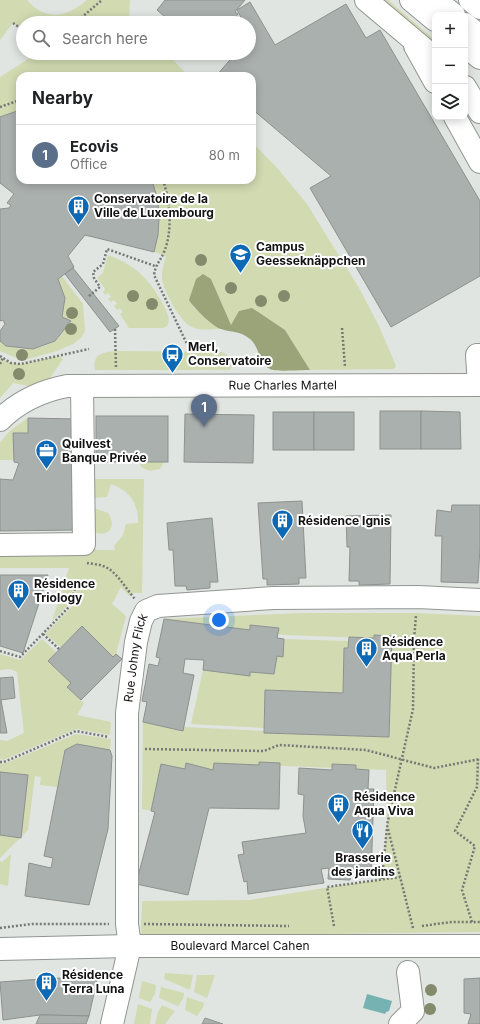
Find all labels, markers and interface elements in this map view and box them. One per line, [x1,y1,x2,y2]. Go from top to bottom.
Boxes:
map controls [432,12,468,120]
button: + [432,12,468,48]
search box [16,16,256,60]
icon: search [30,27,52,49]
text: Search here [62,29,148,48]
button: − [432,48,468,84]
button: layers [432,84,468,120]
text: Nearby [32,88,93,108]
text: Ecovis [70,137,118,156]
text: 1 [42,147,48,163]
text: 80 m [209,147,240,163]
text: Office [70,156,107,172]
place label: Conservatoire de la Ville de Luxembourg [94,191,214,220]
building icon: Conservatoire de la Ville de Luxembourg [66,193,92,226]
place label: Campus Geesseknäppchen [256,239,366,268]
school or university icon: Campus Geesseknäppchen [227,241,253,274]
place label: Merl, Conservatoire [188,339,271,368]
bus stop icon: Merl, Conservatoire [159,341,185,374]
street label: Rue Charles Martel [229,377,337,393]
pin: 1 [191,394,217,427]
place label: Quilvest Banque Privée [62,436,147,465]
office icon: Quilvest Banque Privée [34,438,60,471]
building icon: Résidence Ignis [269,508,295,541]
place label: Résidence Ignis [298,513,391,528]
place label: Résidence Triology [34,576,95,605]
building icon: Résidence Triology [5,578,31,611]
street label: Rue Johny Flick [120,610,151,703]
your location [209,610,229,630]
place label: Résidence Aqua Perla [382,634,446,663]
building icon: Résidence Aqua Perla [354,636,380,669]
place label: Résidence Aqua Viva [354,789,415,818]
building icon: Résidence Aqua Viva [325,791,351,824]
restaurant icon: Brasserie des jardins [350,818,376,851]
place label: Brasserie des jardins [331,850,395,879]
street label: Boulevard Marcel Cahen [170,938,310,953]
place label: Résidence Terra Luna [62,967,124,996]
building icon: Résidence Terra Luna [34,969,60,1002]

